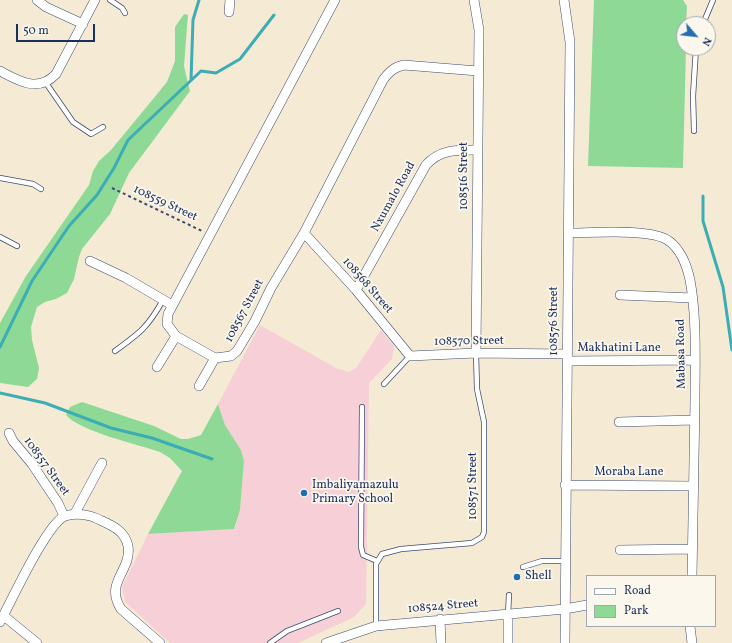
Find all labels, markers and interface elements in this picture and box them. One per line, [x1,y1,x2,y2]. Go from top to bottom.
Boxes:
scale bar [18,16,97,42]
north arrow [676,16,716,56]
text: 50 m [23,23,49,39]
text: N [698,34,715,48]
street label: 108516 Street [458,142,472,210]
street label: Nxumalo Road [369,159,419,235]
street label: 108559 Street [131,183,199,225]
street label: 108568 Street [339,255,395,317]
street label: 108567 Street [222,277,268,345]
street label: 108576 Street [548,286,562,356]
street label: Mabasa Road [674,319,690,389]
street label: 108570 Street [434,334,504,350]
street label: Makhatini Lane [577,342,661,356]
street label: 108557 Street [20,435,72,499]
street label: 108571 Street [467,452,481,520]
street label: Moraba Lane [595,466,663,480]
place label: Imbaliyamazulu Primary School [312,479,399,507]
marker: Imbaliyamazulu Primary School [299,488,309,498]
place label: Shell [525,570,552,584]
marker: Shell [512,572,522,582]
legend [586,575,716,627]
text: Road [624,583,651,599]
street label: 108524 Street [407,597,479,617]
text: Park [624,603,649,619]

